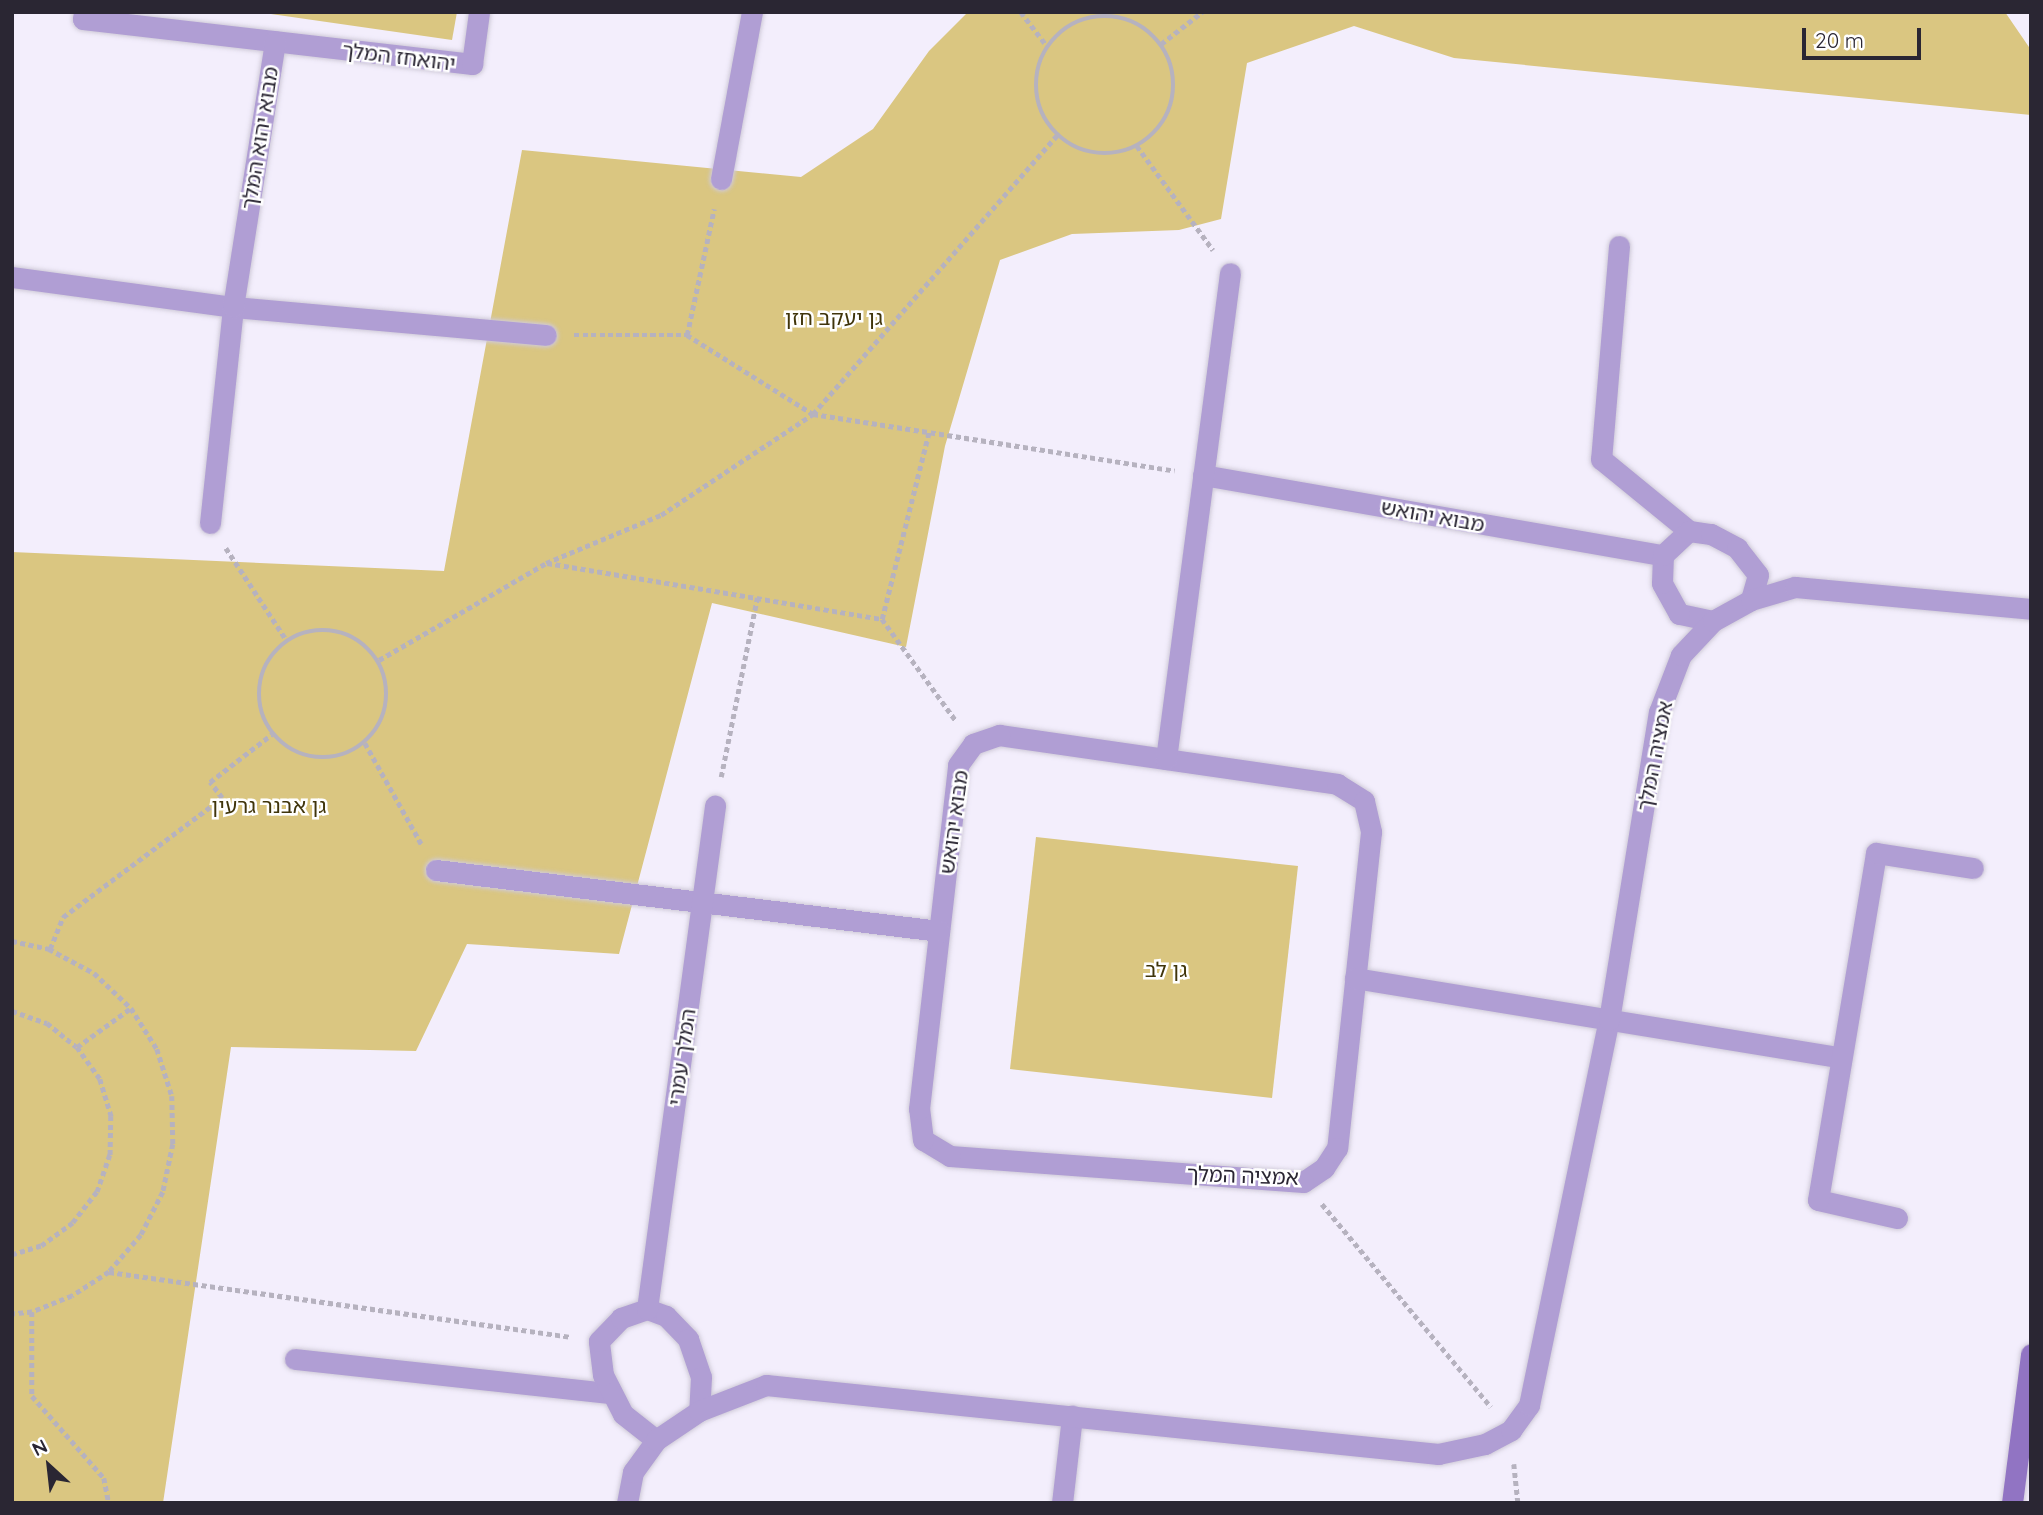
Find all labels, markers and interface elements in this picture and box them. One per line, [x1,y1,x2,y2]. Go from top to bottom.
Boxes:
scale bar [1805,14,1924,58]
text: 20 m [1815,27,1864,53]
street label: יהואחז המלך [341,37,457,75]
street label: מבוא יהוא המלך [235,65,283,211]
park label: גן יעקב חזן [785,304,883,330]
street label: מבוא יהואש [1379,494,1487,536]
street label: אמציה המלך [1631,699,1677,813]
street label: מבוא יהואש [933,768,973,876]
park label: גן אבנר גרעין [212,792,326,818]
park label: גן לב [1145,956,1187,982]
street label: המלך עמרי [662,1007,700,1107]
street label: אמציה המלך [1187,1160,1299,1190]
north arrow [14,1431,84,1501]
text: N [28,1433,51,1461]

